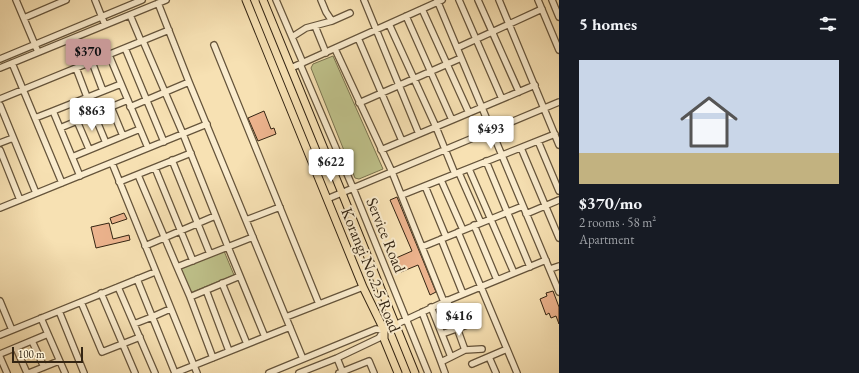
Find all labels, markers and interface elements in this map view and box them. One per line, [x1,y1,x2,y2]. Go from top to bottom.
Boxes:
text: 5 homes [579,13,637,35]
icon: filters [817,13,839,35]
pin: $370 [64,39,112,73]
text: $370 [75,43,101,60]
icon: home [673,86,745,158]
pin: $863 [68,98,116,132]
text: $863 [79,102,105,119]
pin: $493 [467,116,515,150]
text: $493 [478,120,504,137]
pin: $622 [307,149,355,183]
text: $622 [318,153,344,170]
text: $370/mo [579,192,642,214]
street label: Service Road [361,194,411,276]
street label: Korangi No.2.5 Road [336,205,406,336]
text: 2 rooms · 58 m² [579,214,656,231]
text: Apartment [579,231,634,248]
pin: $416 [435,303,483,337]
text: $416 [446,307,472,324]
scale bar [12,345,83,364]
text: 100 m [18,347,45,361]

